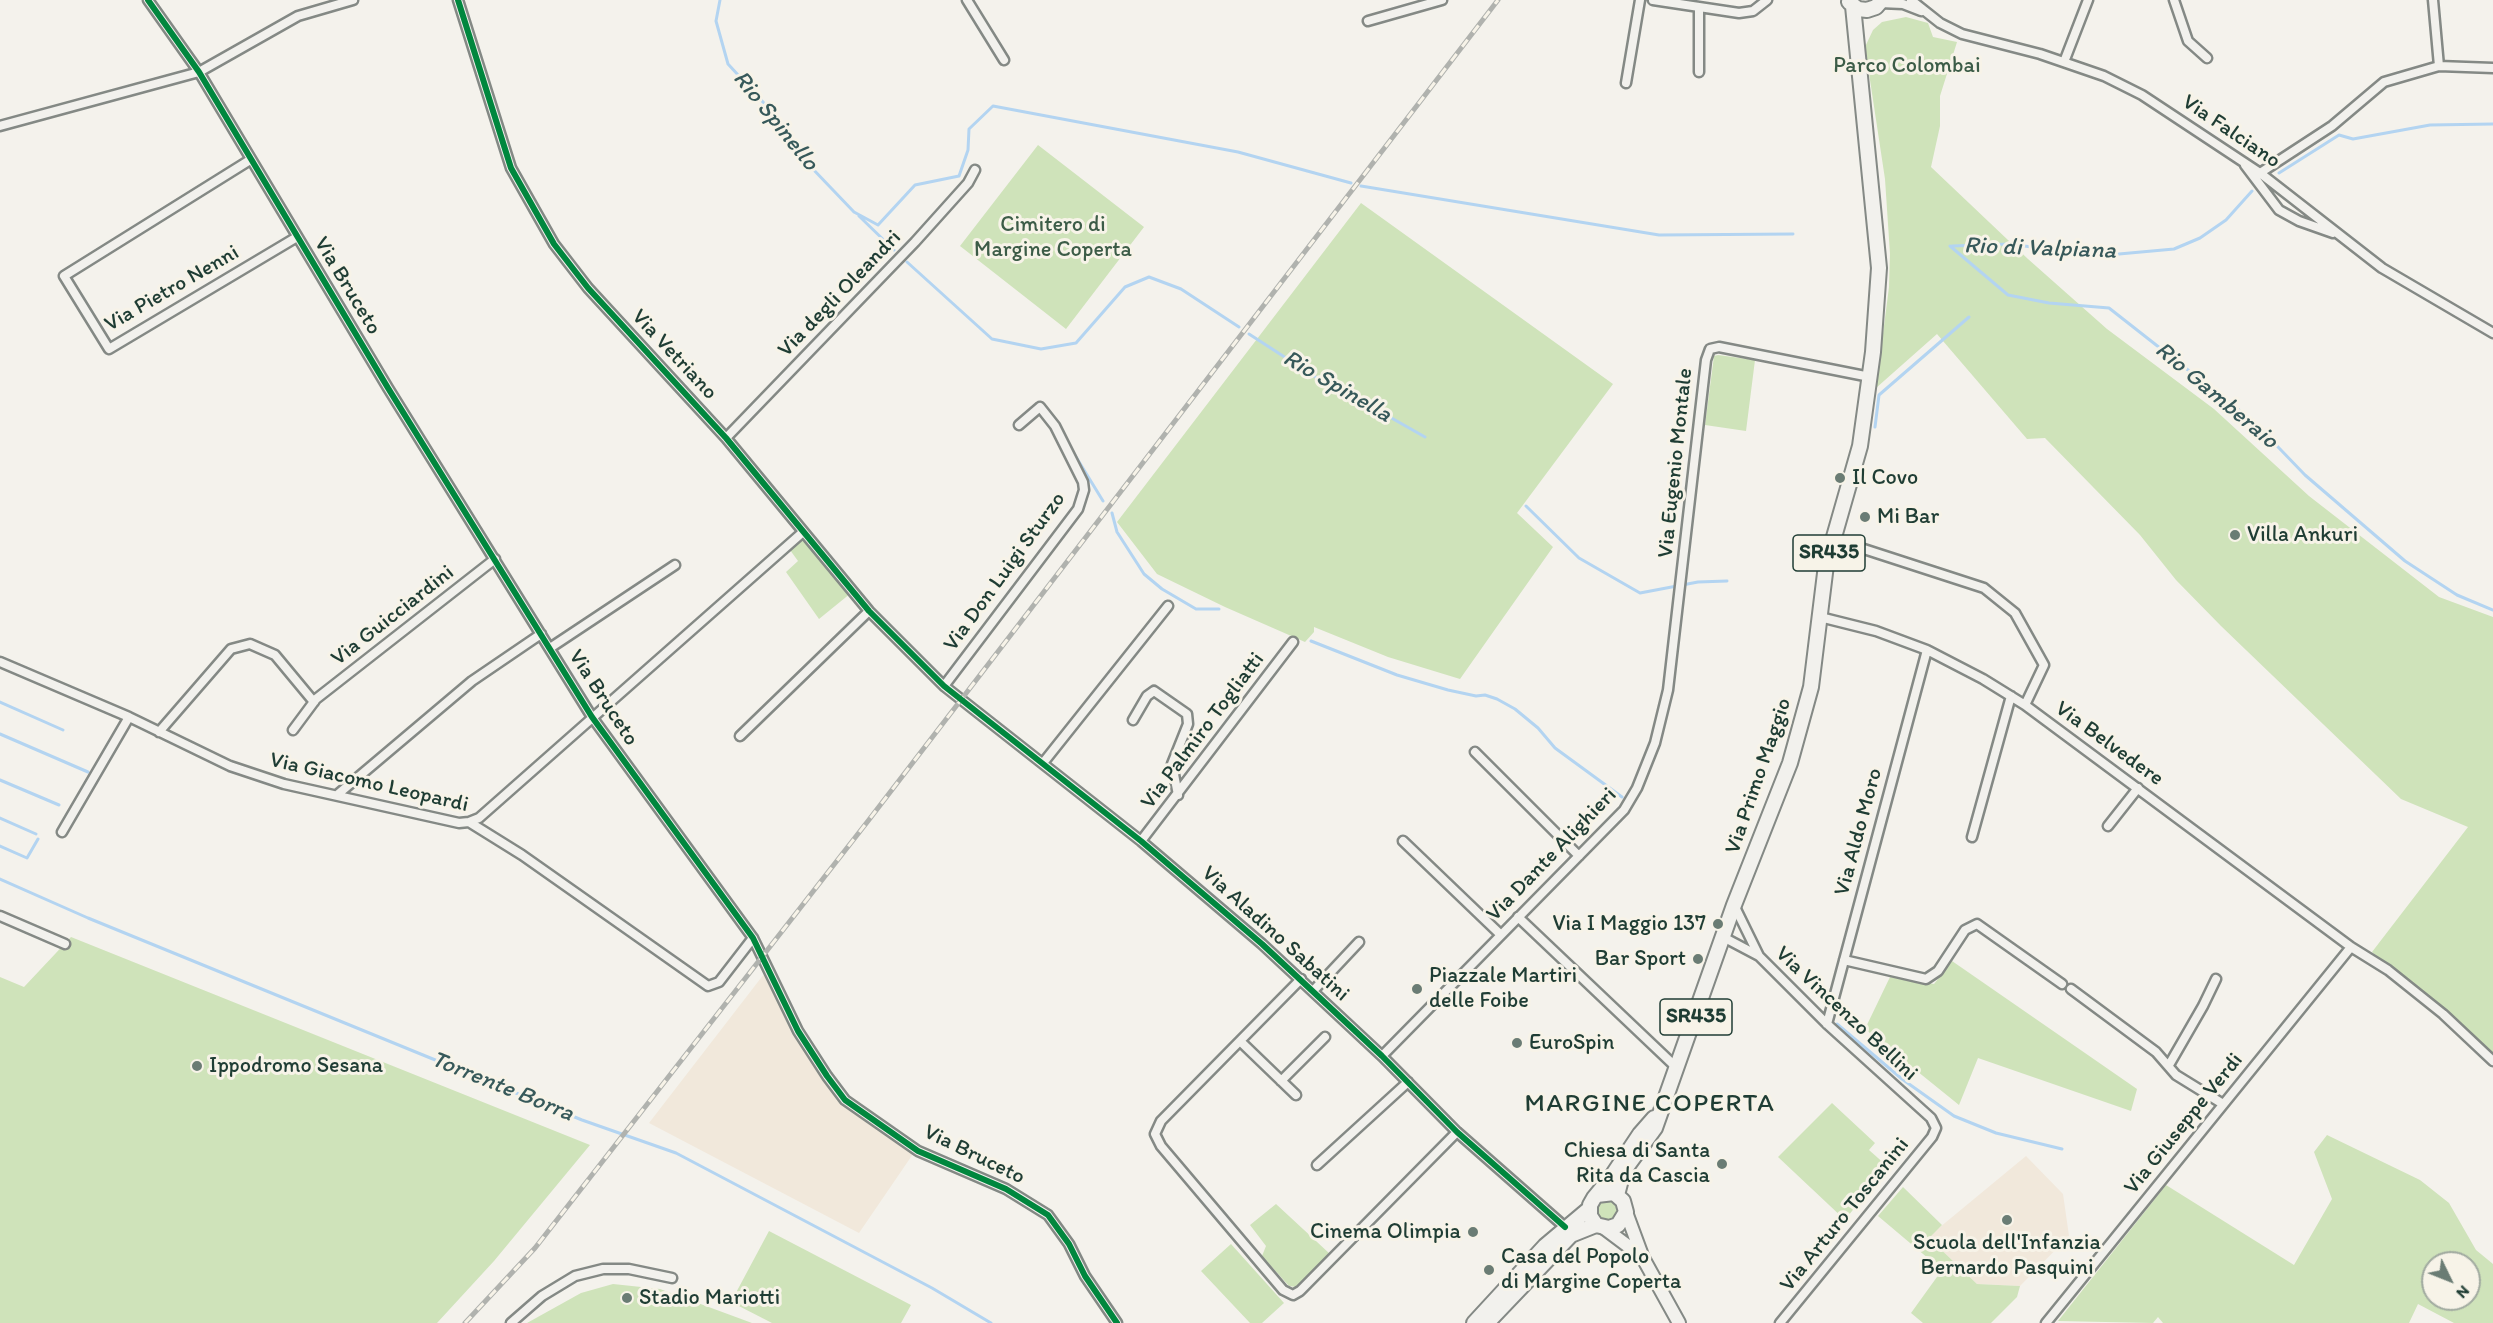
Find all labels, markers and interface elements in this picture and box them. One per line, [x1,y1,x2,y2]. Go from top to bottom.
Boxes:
park label: Parco Colombai [1833,53,1981,79]
water label: Rio Spinello [726,65,824,177]
street label: Via Falciano [2177,89,2285,175]
park label: Cimitero di Margine Coperta [974,212,1132,264]
street label: Via degli Oleandri [773,225,907,363]
street label: Via Bruceto [308,232,386,340]
water label: Rio di Valpiana [1964,232,2116,266]
street label: Via Pietro Nenni [100,240,244,338]
street label: Via Vetriano [625,304,723,406]
water label: Rio Gamberaio [2149,336,2283,456]
water label: Rio Spinella [1277,344,1397,430]
street label: Via Eugenio Montale [1653,367,1699,559]
place label: Il Covo [1852,465,1918,491]
marker: Il Covo [1833,471,1847,485]
street label: Via Don Luigi Sturzo [938,487,1072,657]
place label: Mi Bar [1877,504,1939,530]
marker: Mi Bar [1858,510,1872,524]
place label: Villa Ankuri [2247,522,2358,548]
marker: Villa Ankuri [2228,528,2242,542]
road number: SR435 [1793,535,1865,571]
street label: Via Guicciardini [326,560,460,672]
street label: Via Bruceto [562,645,644,751]
street label: Via Palmiro Togliatti [1135,647,1271,815]
street label: Via Primo Maggio [1720,695,1798,857]
street label: Via Belvedere [2050,696,2168,792]
street label: Via Giacomo Leopardi [267,747,471,819]
street label: Via Aldo Moro [1829,765,1889,899]
street label: Via Dante Alighieri [1481,783,1623,927]
street label: Via Aladino Sabatini [1196,861,1354,1007]
place label: Via I Maggio 137 [1552,911,1706,937]
marker: Via I Maggio 137 [1711,917,1725,931]
street label: Via Vincenzo Bellini [1769,941,1923,1087]
place label: Bar Sport [1595,946,1686,972]
marker: Bar Sport [1691,952,1705,966]
place label: Piazzale Martiri delle Foibe [1429,963,1577,1014]
marker: Piazzale Martiri delle Foibe [1410,982,1424,996]
road number: SR435 [1660,999,1732,1035]
place label: EuroSpin [1529,1030,1614,1056]
marker: EuroSpin [1510,1036,1524,1050]
water label: Torrente Borra [427,1045,577,1129]
street label: Via Giuseppe Verdi [2119,1048,2249,1200]
place label: Ippodromo Sesana [209,1053,383,1079]
marker: Ippodromo Sesana [190,1059,204,1073]
district label: MARGINE COPERTA [1525,1088,1775,1120]
street label: Via Bruceto [919,1119,1029,1191]
street label: Via Arturo Toscanini [1775,1133,1915,1297]
place label: Chiesa di Santa Rita da Cascia [1564,1138,1710,1190]
marker: Chiesa di Santa Rita da Cascia [1715,1157,1729,1171]
marker: Scuola dell'Infanzia Bernardo Pasquini [2000,1213,2014,1227]
place label: Cinema Olimpia [1310,1219,1461,1245]
marker: Cinema Olimpia [1466,1225,1480,1239]
place label: Scuola dell'Infanzia Bernardo Pasquini [1913,1230,2101,1282]
place label: Casa del Popolo di Margine Coperta [1501,1244,1682,1296]
north arrow [2421,1251,2481,1311]
marker: Casa del Popolo di Margine Coperta [1482,1263,1496,1277]
text: N [2452,1282,2474,1303]
place label: Stadio Mariotti [639,1285,780,1311]
marker: Stadio Mariotti [620,1291,634,1305]

